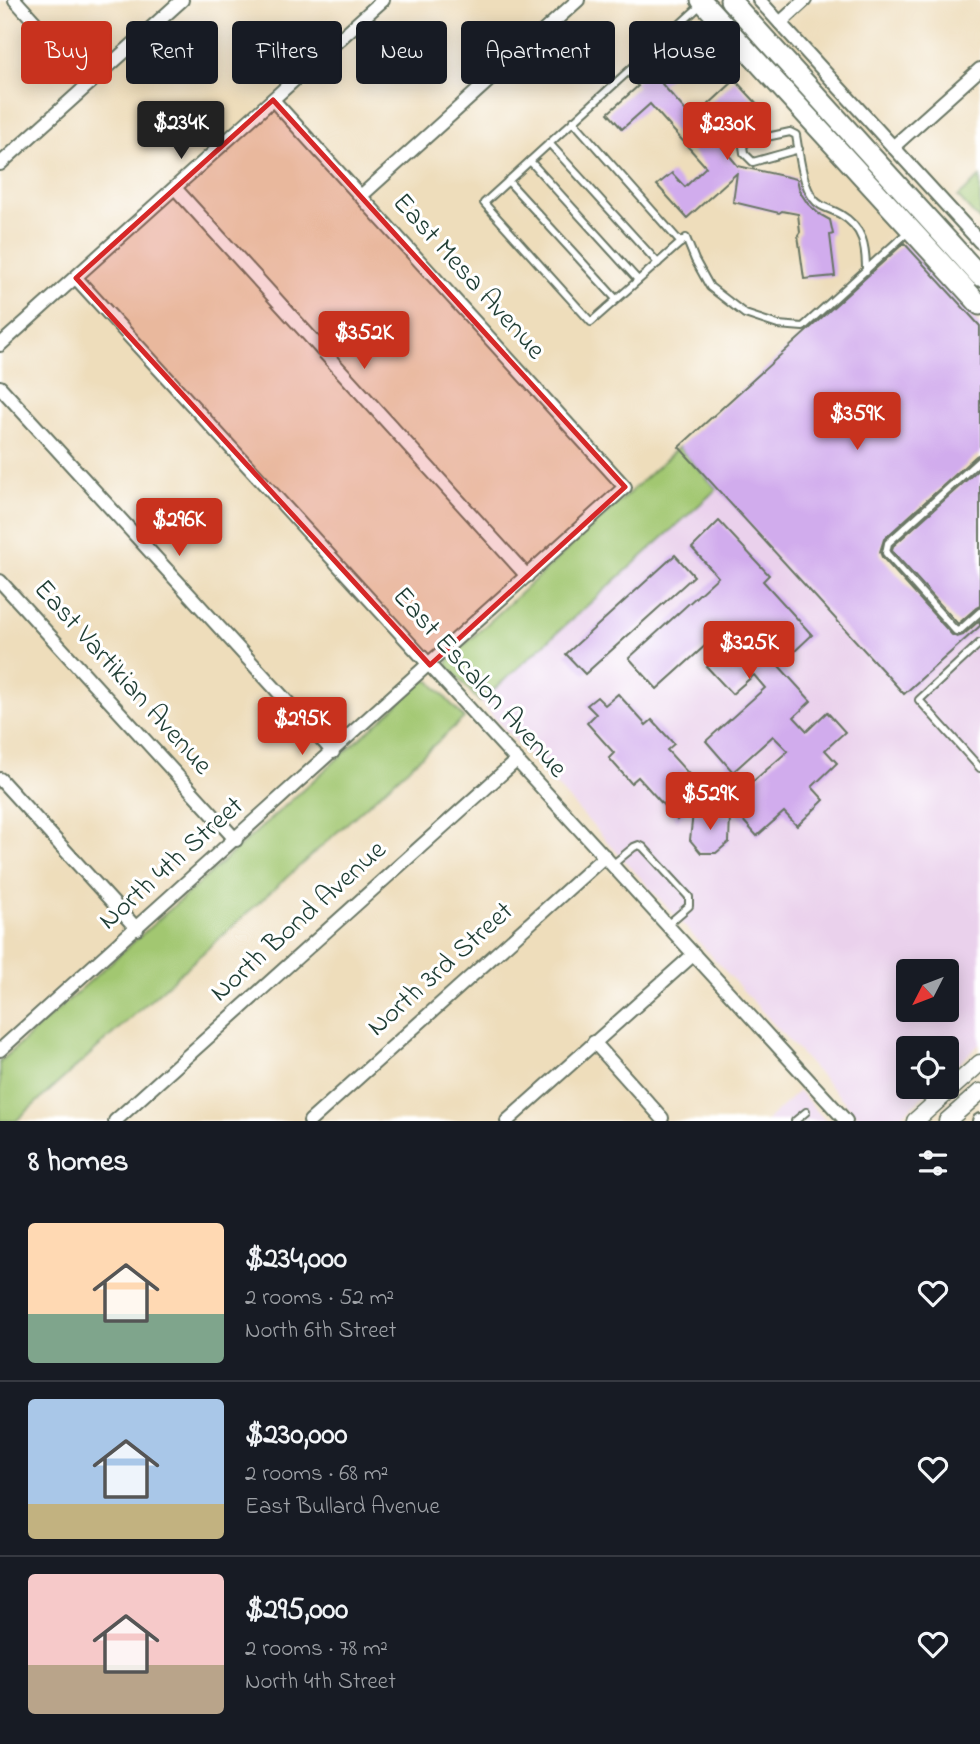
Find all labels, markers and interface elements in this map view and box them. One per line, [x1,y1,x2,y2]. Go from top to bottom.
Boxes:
chip: Buy [21,21,112,84]
chip: Rent [126,21,218,84]
chip: Filters [232,21,342,84]
chip: New [356,21,447,84]
chip: Apartment [461,21,615,84]
chip: House [629,21,740,84]
pin: $234K [132,102,230,161]
pin: $230K [678,102,776,162]
text: $234K [153,107,209,140]
text: $230K [699,108,755,141]
street label: East Mesa Avenue [382,184,555,370]
pin: $352K [315,312,413,371]
text: $352K [334,317,394,350]
pin: $359K [808,392,906,452]
text: $359K [830,398,884,431]
pin: $296K [130,498,228,558]
text: $296K [152,504,206,537]
street label: East Vartikian Avenue [23,571,222,785]
street label: East Escalon Avenue [382,578,577,788]
pin: $325K [700,622,798,681]
text: $325K [719,627,779,660]
pin: $295K [253,698,351,757]
text: $295K [274,703,330,736]
pin: $529K [661,772,759,832]
text: $529K [682,778,738,811]
street label: North 4th Street [90,787,254,941]
street label: North Bond Avenue [201,831,397,1013]
street label: North 3rd Street [358,893,524,1047]
north arrow [896,959,959,1022]
map controls [896,959,959,1099]
button: locate [896,1036,959,1099]
text: 8 homes [28,1141,129,1185]
icon: filters [914,1144,952,1182]
text: $234,000 [245,1238,347,1282]
icon: home [84,1251,168,1335]
icon: heart [914,1274,952,1312]
text: 2 rooms · 52 m² [245,1282,394,1315]
text: North 6th Street [245,1315,397,1348]
text: $230,000 [245,1414,347,1458]
icon: home [84,1427,168,1511]
icon: heart [914,1450,952,1488]
text: 2 rooms · 68 m² [245,1458,388,1491]
text: East Bullard Avenue [245,1491,440,1524]
text: $295,000 [245,1589,348,1633]
icon: home [84,1602,168,1686]
icon: heart [914,1625,952,1663]
text: 2 rooms · 78 m² [245,1633,388,1666]
text: North 4th Street [245,1666,396,1699]

